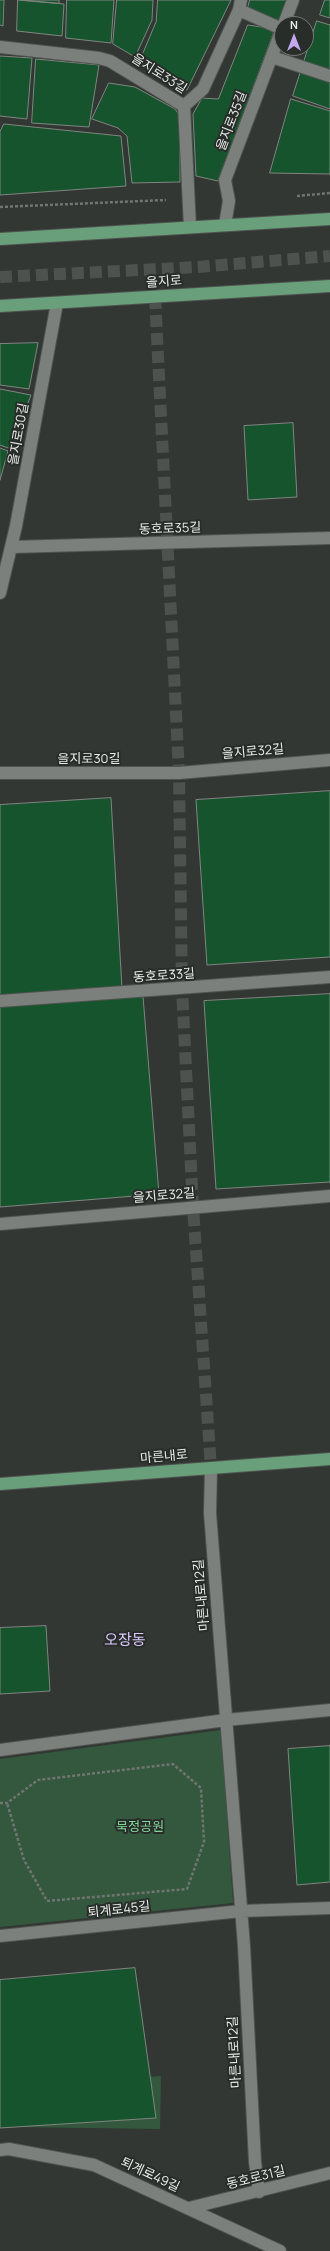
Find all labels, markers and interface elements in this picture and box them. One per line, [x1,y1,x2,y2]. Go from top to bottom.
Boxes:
north arrow [274,16,314,56]
text: N [290,17,298,32]
street label: 을지로33길 [128,51,190,97]
street label: 을지로35길 [214,89,250,153]
street label: 을지로 [146,273,182,291]
street label: 을지로30길 [6,402,32,466]
street label: 동호로35길 [138,520,202,538]
street label: 을지로32길 [221,742,285,762]
street label: 을지로30길 [58,751,120,767]
street label: 동호로33길 [132,966,196,986]
street label: 을지로32길 [132,1186,196,1206]
street label: 마른내로 [139,1447,189,1467]
street label: 마른내로12길 [191,1558,213,1632]
district label: 오장동 [104,1632,146,1650]
park label: 묵정공원 [116,1819,164,1835]
street label: 퇴계로45길 [87,1899,151,1921]
street label: 마른내로12길 [225,2016,245,2088]
street label: 퇴계로49길 [118,2155,182,2195]
street label: 동호로31길 [225,2163,287,2193]

